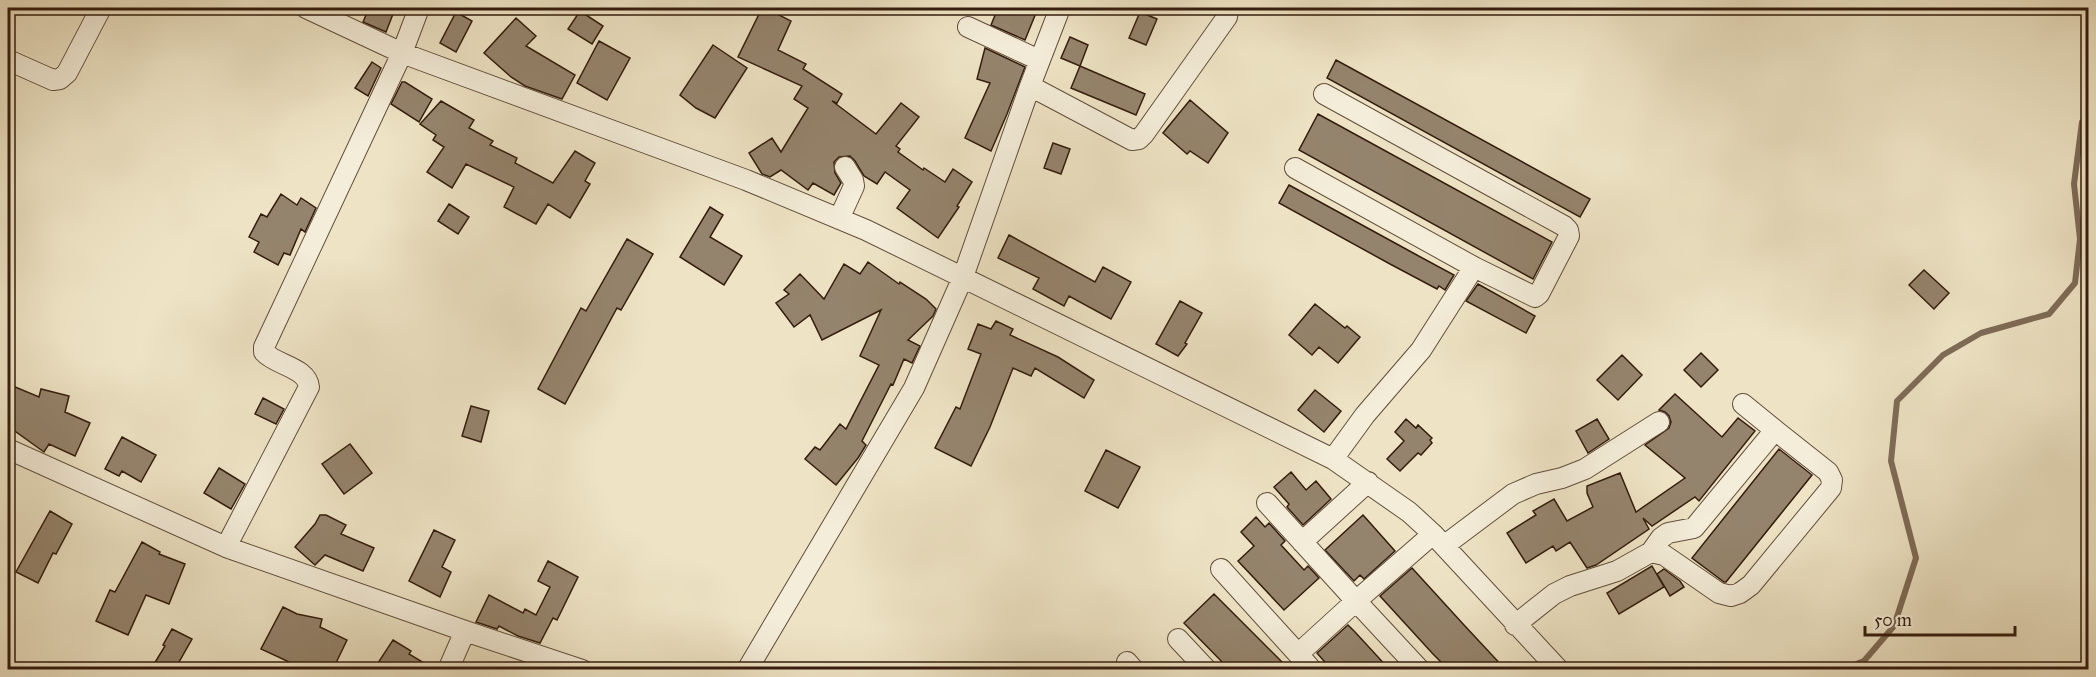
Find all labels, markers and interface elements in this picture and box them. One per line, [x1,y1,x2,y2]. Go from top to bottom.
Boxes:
scale bar [1865,599,2015,637]
text: 50 m [1874,609,1912,631]

